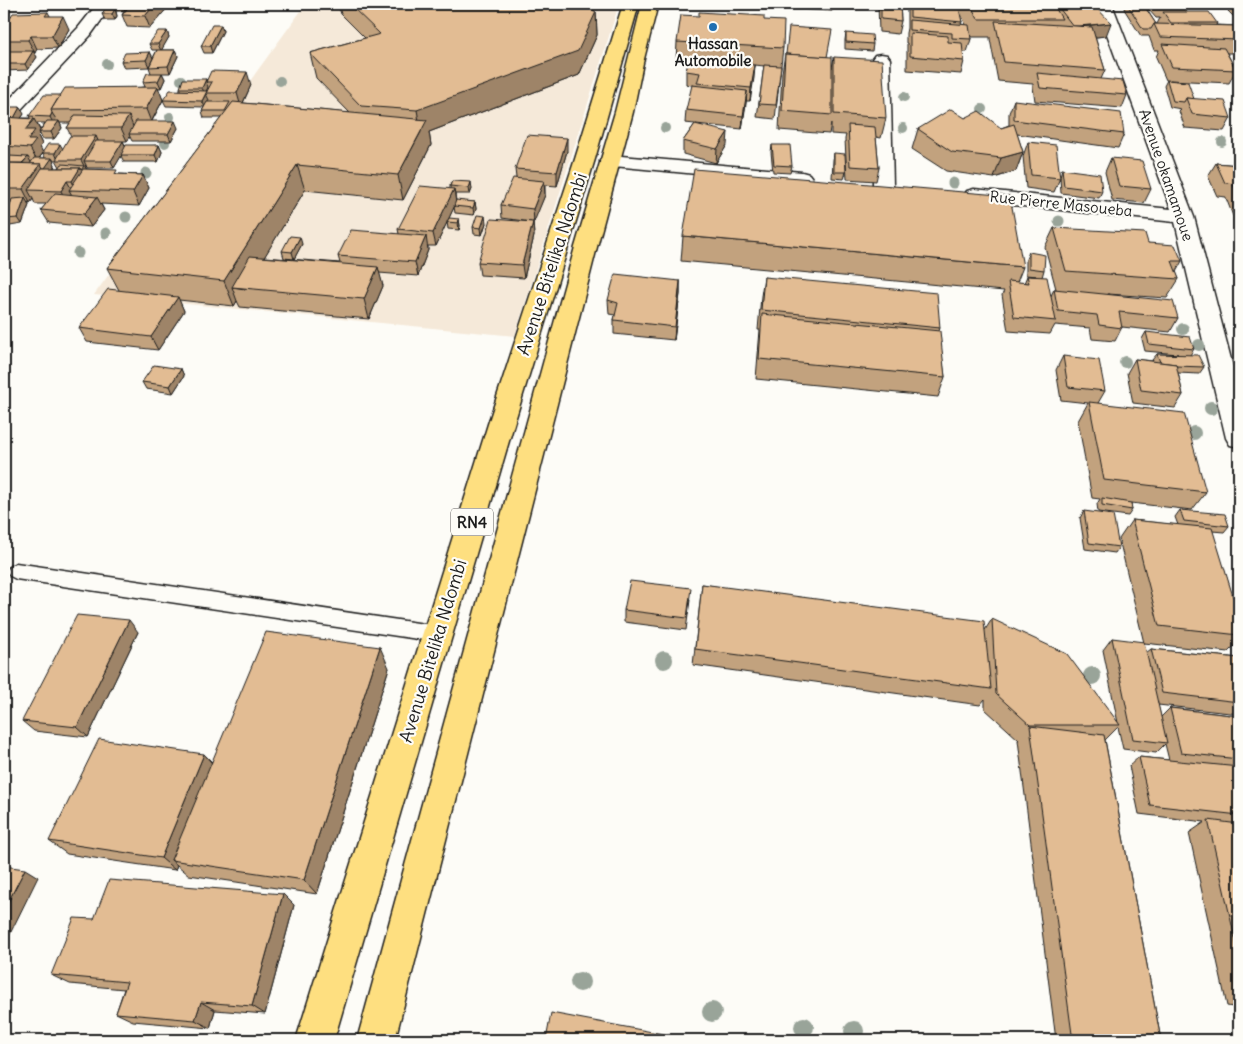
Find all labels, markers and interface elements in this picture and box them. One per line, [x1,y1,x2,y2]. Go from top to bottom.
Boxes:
marker: Hassan Automobile [707,21,719,33]
place label: Hassan Automobile [675,34,751,70]
street label: Avenue okamamoue [1135,106,1198,243]
street label: Avenue Bitelika Ndombi [511,170,592,358]
street label: Rue Pierre Masoueba [989,187,1134,220]
road number: RN4 [451,508,493,536]
street label: Avenue Bitelika Ndombi [394,556,471,745]

